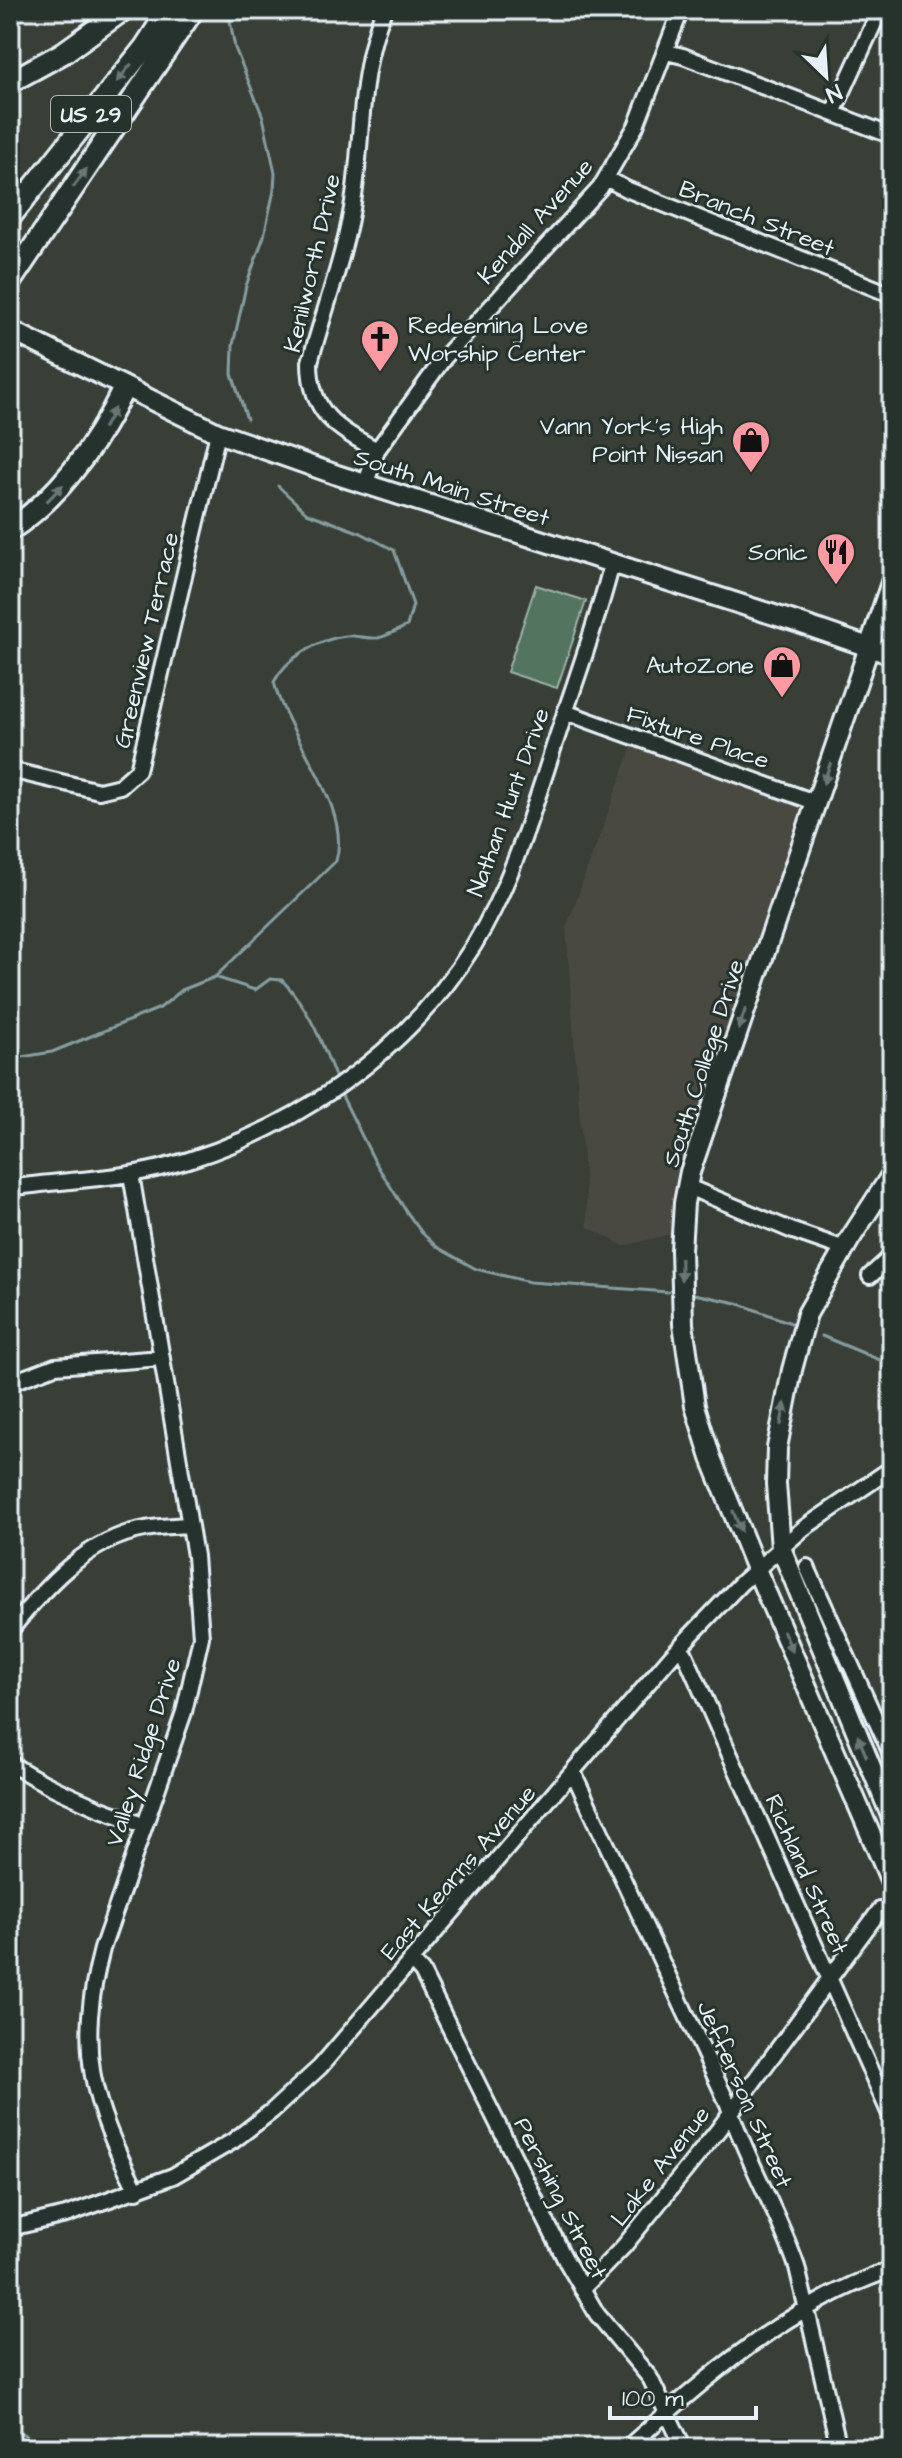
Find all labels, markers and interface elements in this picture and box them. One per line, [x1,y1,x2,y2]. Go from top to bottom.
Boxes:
north arrow [786,36,866,116]
one-way arrow [116,63,132,83]
text: N [821,76,847,110]
road number: US 29 [51,96,131,132]
street label: Kendall Avenue [470,151,602,292]
one-way arrow [72,167,87,188]
street label: Kenilworth Drive [276,171,350,356]
street label: Branch Street [674,172,840,266]
place label: Redeeming Love Worship Center [408,309,588,371]
church icon: Redeeming Love Worship Center [359,318,401,373]
one-way arrow [102,407,115,430]
place label: Vann York's High Point Nissan [540,410,723,472]
shop icon: Vann York's High Point Nissan [730,419,772,474]
street label: South Main Street [350,440,554,536]
one-way arrow [45,484,63,503]
street label: Greenview Terrace [106,529,188,752]
restaurant icon: Sonic [815,531,857,586]
place label: Sonic [748,536,808,570]
shop icon: AutoZone [761,644,803,699]
place label: AutoZone [646,649,754,683]
street label: Fixture Place [622,698,774,778]
street label: Nathan Hunt Drive [459,703,559,901]
one-way arrow [821,761,833,785]
street label: South College Drive [654,955,754,1172]
one-way arrow [736,1007,748,1031]
one-way arrow [675,1257,688,1282]
one-way arrow [778,1402,790,1427]
one-way arrow [730,1509,743,1533]
one-way arrow [781,1629,795,1652]
street label: Valley Ridge Drive [97,1654,191,1851]
one-way arrow [855,1734,868,1758]
street label: East Kearns Avenue [373,1778,545,1968]
street label: Richland Street [756,1789,857,1960]
street label: Jefferson Street [688,1995,801,2194]
street label: Lake Avenue [603,2099,719,2234]
street label: Pershing Street [504,2112,616,2286]
scale bar [610,2370,756,2420]
text: 100 m [622,2382,684,2416]

